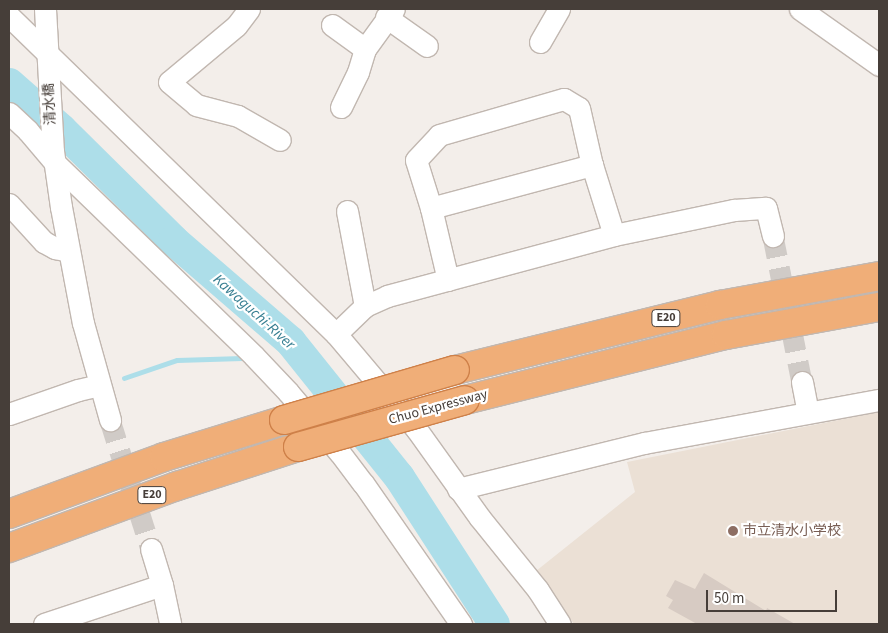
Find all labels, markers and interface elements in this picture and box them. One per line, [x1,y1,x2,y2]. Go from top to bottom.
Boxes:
street label: 清水橋 [41,83,59,125]
water label: Kawaguchi-River [209,271,299,353]
road number: E20 [651,308,681,328]
street label: Chuo Expressway [387,386,489,428]
road number: E20 [137,486,167,504]
place label: 市立清水小学校 [743,523,841,539]
marker: 市立清水小学校 [727,525,739,537]
scale bar [708,580,839,612]
text: 50 m [714,588,744,609]

